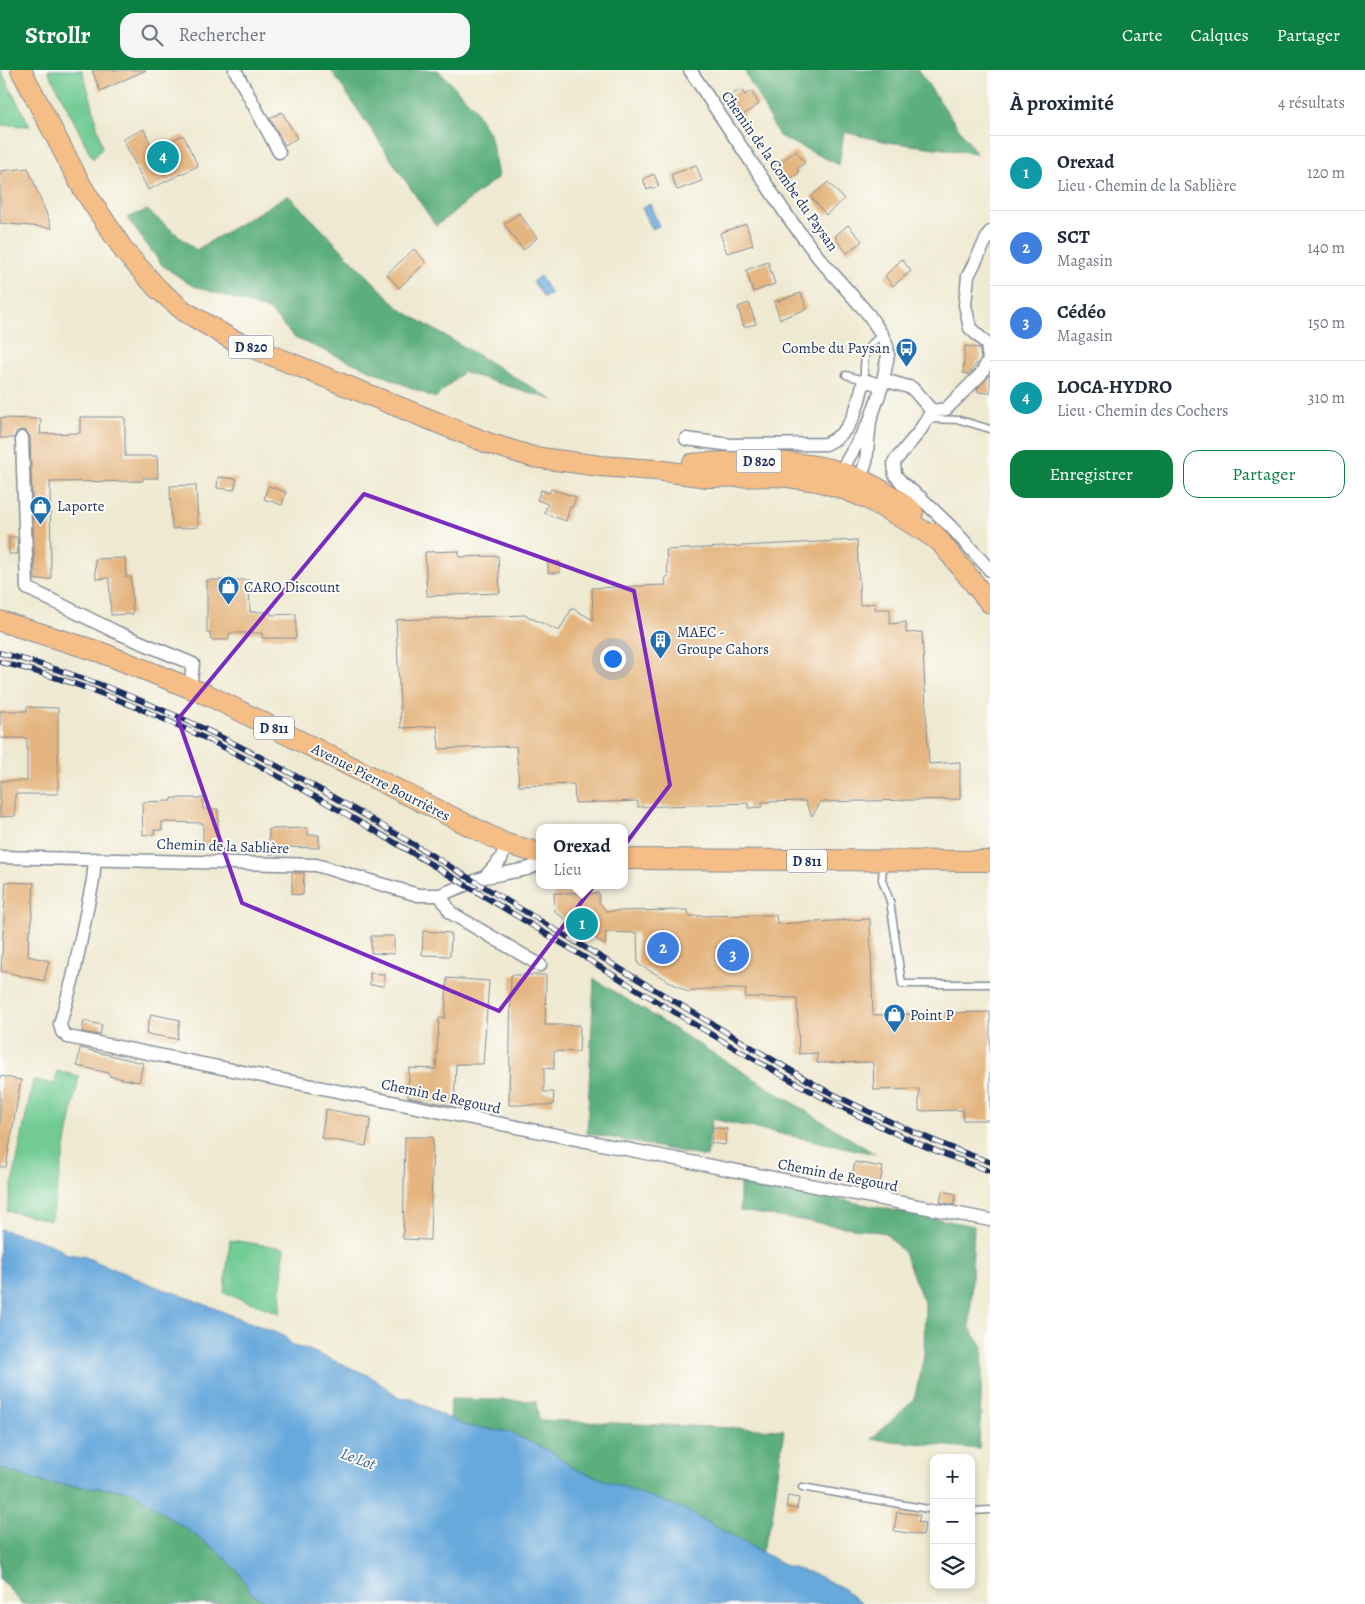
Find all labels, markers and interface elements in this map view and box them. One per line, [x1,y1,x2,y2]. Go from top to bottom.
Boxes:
search box [120,13,470,58]
text: Strollr [25,19,90,51]
icon: search [138,21,166,49]
text: Rechercher [178,22,266,48]
text: Carte [1122,23,1162,47]
text: Calques [1190,23,1249,47]
text: Partager [1277,23,1340,47]
street label: Chemin de la Combe du Paysan [717,87,843,255]
text: À proximité [1010,89,1114,117]
text: 4 résultats [1278,92,1345,114]
pin: 4 [147,138,179,176]
text: Orexad [1057,149,1114,175]
text: 1 [1023,162,1029,184]
text: 120 m [1307,162,1345,184]
text: Lieu · Chemin de la Sablière [1057,175,1236,197]
text: SCT [1057,224,1090,250]
text: 2 [1022,237,1030,259]
text: 140 m [1307,237,1345,259]
text: Magasin [1057,250,1113,272]
text: Cédéo [1057,299,1106,325]
text: 3 [1023,312,1029,334]
text: 150 m [1308,312,1345,334]
text: Magasin [1057,325,1113,347]
road number: D 820 [228,336,274,358]
bus stop icon: Combe du Paysan [894,336,918,367]
place label: Combe du Paysan [782,338,890,358]
text: LOCA-HYDRO [1057,374,1172,400]
text: 4 [1022,387,1030,409]
text: 310 m [1308,387,1345,409]
text: Lieu · Chemin des Cochers [1057,400,1229,422]
road number: D 820 [736,450,782,472]
button: Enregistrer [1010,450,1173,498]
button: Partager [1183,450,1345,498]
shop icon: Laporte [29,494,53,525]
place label: Laporte [57,496,105,516]
shop icon: CARO Discount [216,575,240,606]
place label: CARO Discount [244,577,340,597]
place label: MAEC - Groupe Cahors [677,622,769,659]
building icon: MAEC - Groupe Cahors [649,629,673,660]
your location [600,646,626,672]
road number: D 811 [254,716,294,740]
street label: Avenue Pierre Bourrières [307,738,454,826]
popup [536,824,628,889]
text: Orexad [553,833,611,859]
street label: Chemin de la Sablière [156,834,290,858]
road number: D 811 [787,849,827,872]
text: Lieu [553,859,582,881]
pin: 1 [566,905,598,943]
pin: 2 [647,929,679,967]
pin: 3 [717,936,749,974]
shop icon: Point P [882,1003,906,1034]
place label: Point P [910,1005,954,1025]
street label: Chemin de Regourd [379,1074,504,1119]
street label: Chemin de Regourd [776,1154,901,1197]
water label: Le Lot [338,1442,380,1476]
map controls [930,1454,975,1589]
button: + [930,1454,975,1499]
button: − [930,1499,975,1544]
button: layers [930,1544,975,1589]

